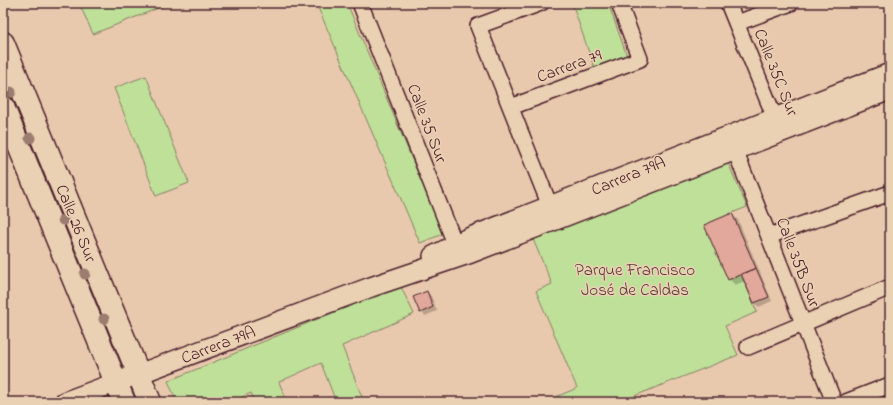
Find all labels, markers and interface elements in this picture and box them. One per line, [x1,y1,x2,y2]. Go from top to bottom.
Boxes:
street label: Calle 35C Sur [747,25,805,121]
street label: Carrera 79 [534,43,606,90]
street label: Calle 35 Sur [400,80,453,167]
street label: Carrera 79A [588,150,669,203]
street label: Calle 26 Sur [49,181,103,267]
street label: Calle 35B Sur [769,214,826,312]
park label: Parque Francisco José de Caldas [575,258,695,303]
street label: Carrera 79A [178,320,259,371]

